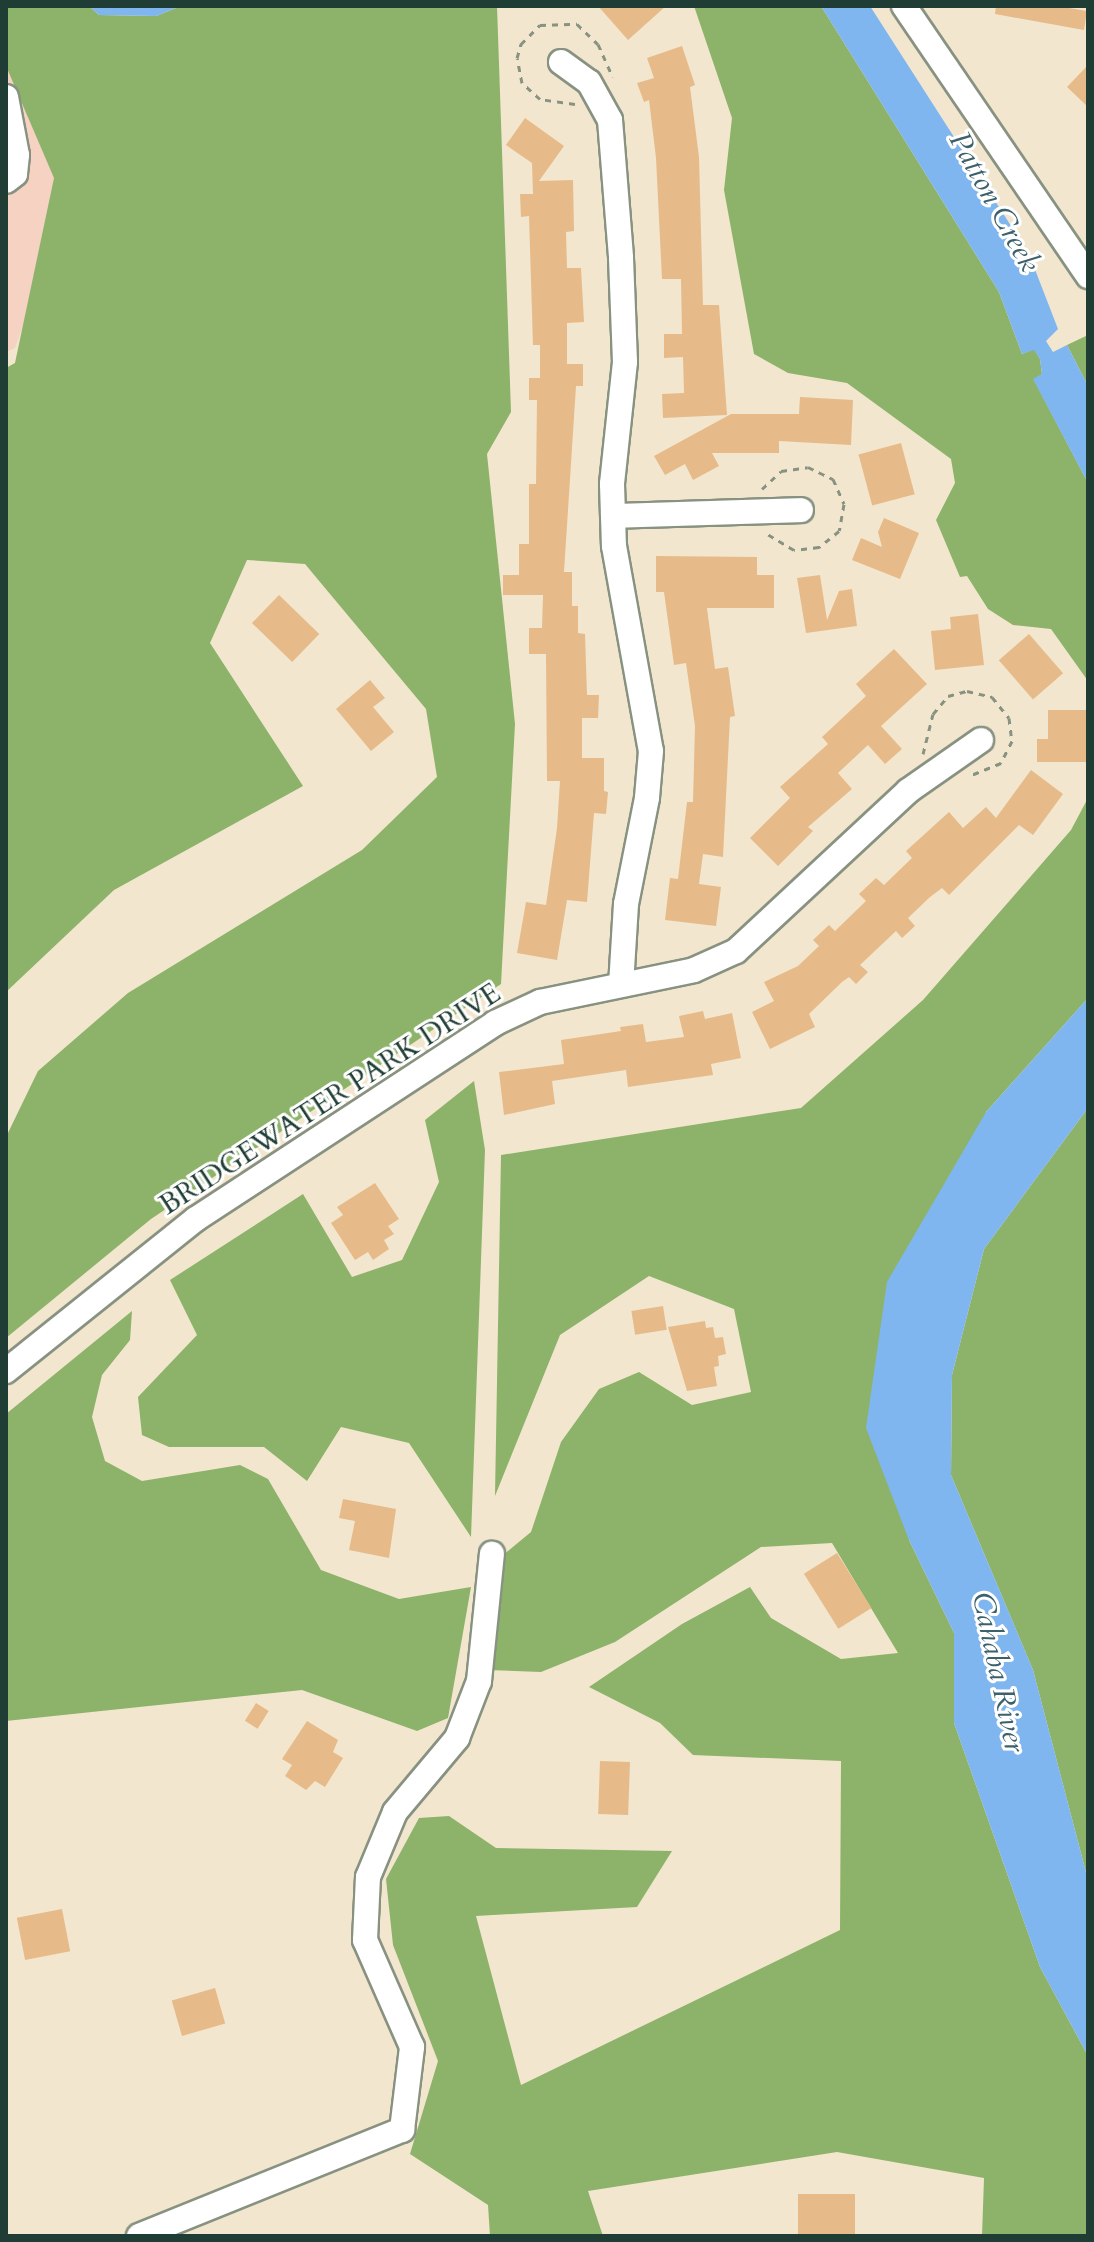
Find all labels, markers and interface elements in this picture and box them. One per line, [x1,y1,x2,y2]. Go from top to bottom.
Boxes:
water label: Patton Creek [941,126,1047,278]
street label: BRIDGEWATER PARK DRIVE [153,976,507,1222]
water label: Cahaba River [963,1589,1033,1755]

